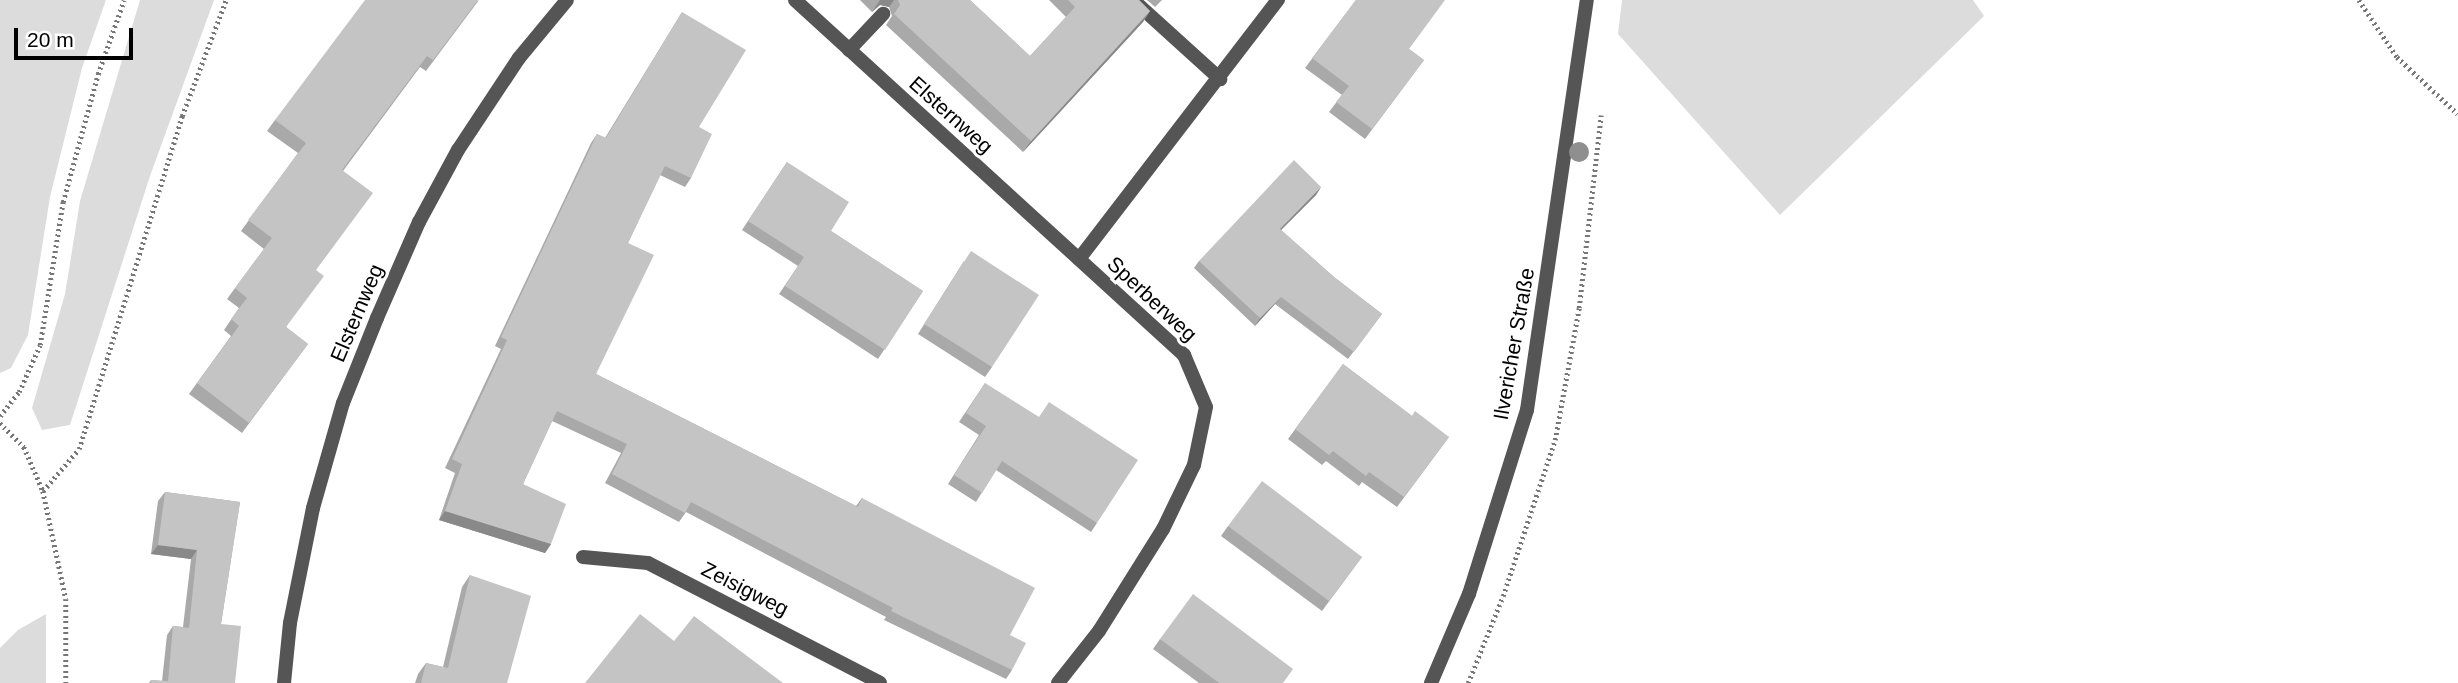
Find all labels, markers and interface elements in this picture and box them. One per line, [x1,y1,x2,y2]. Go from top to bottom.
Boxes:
scale bar [18,14,136,58]
text: 20 m [27,28,74,51]
street label: Elsternweg [904,71,998,159]
street label: Sperberweg [1102,251,1202,347]
street label: Elsternweg [325,260,389,366]
street label: Ilvericher Straße [1488,266,1540,422]
street label: Zeisigweg [697,556,793,622]

